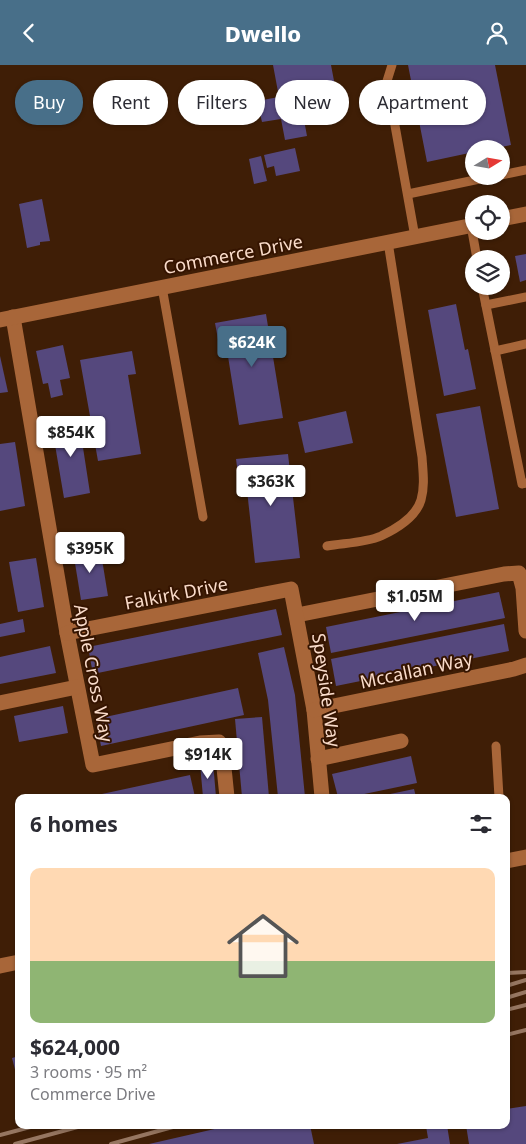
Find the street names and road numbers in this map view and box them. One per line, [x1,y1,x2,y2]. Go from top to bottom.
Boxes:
street label: Commerce Drive [161,229,305,279]
street label: Falkirk Drive [122,571,230,615]
street label: Apple Cross Way [69,602,119,745]
street label: Speyside Way [307,632,347,749]
street label: Mccallan Way [357,646,475,694]

